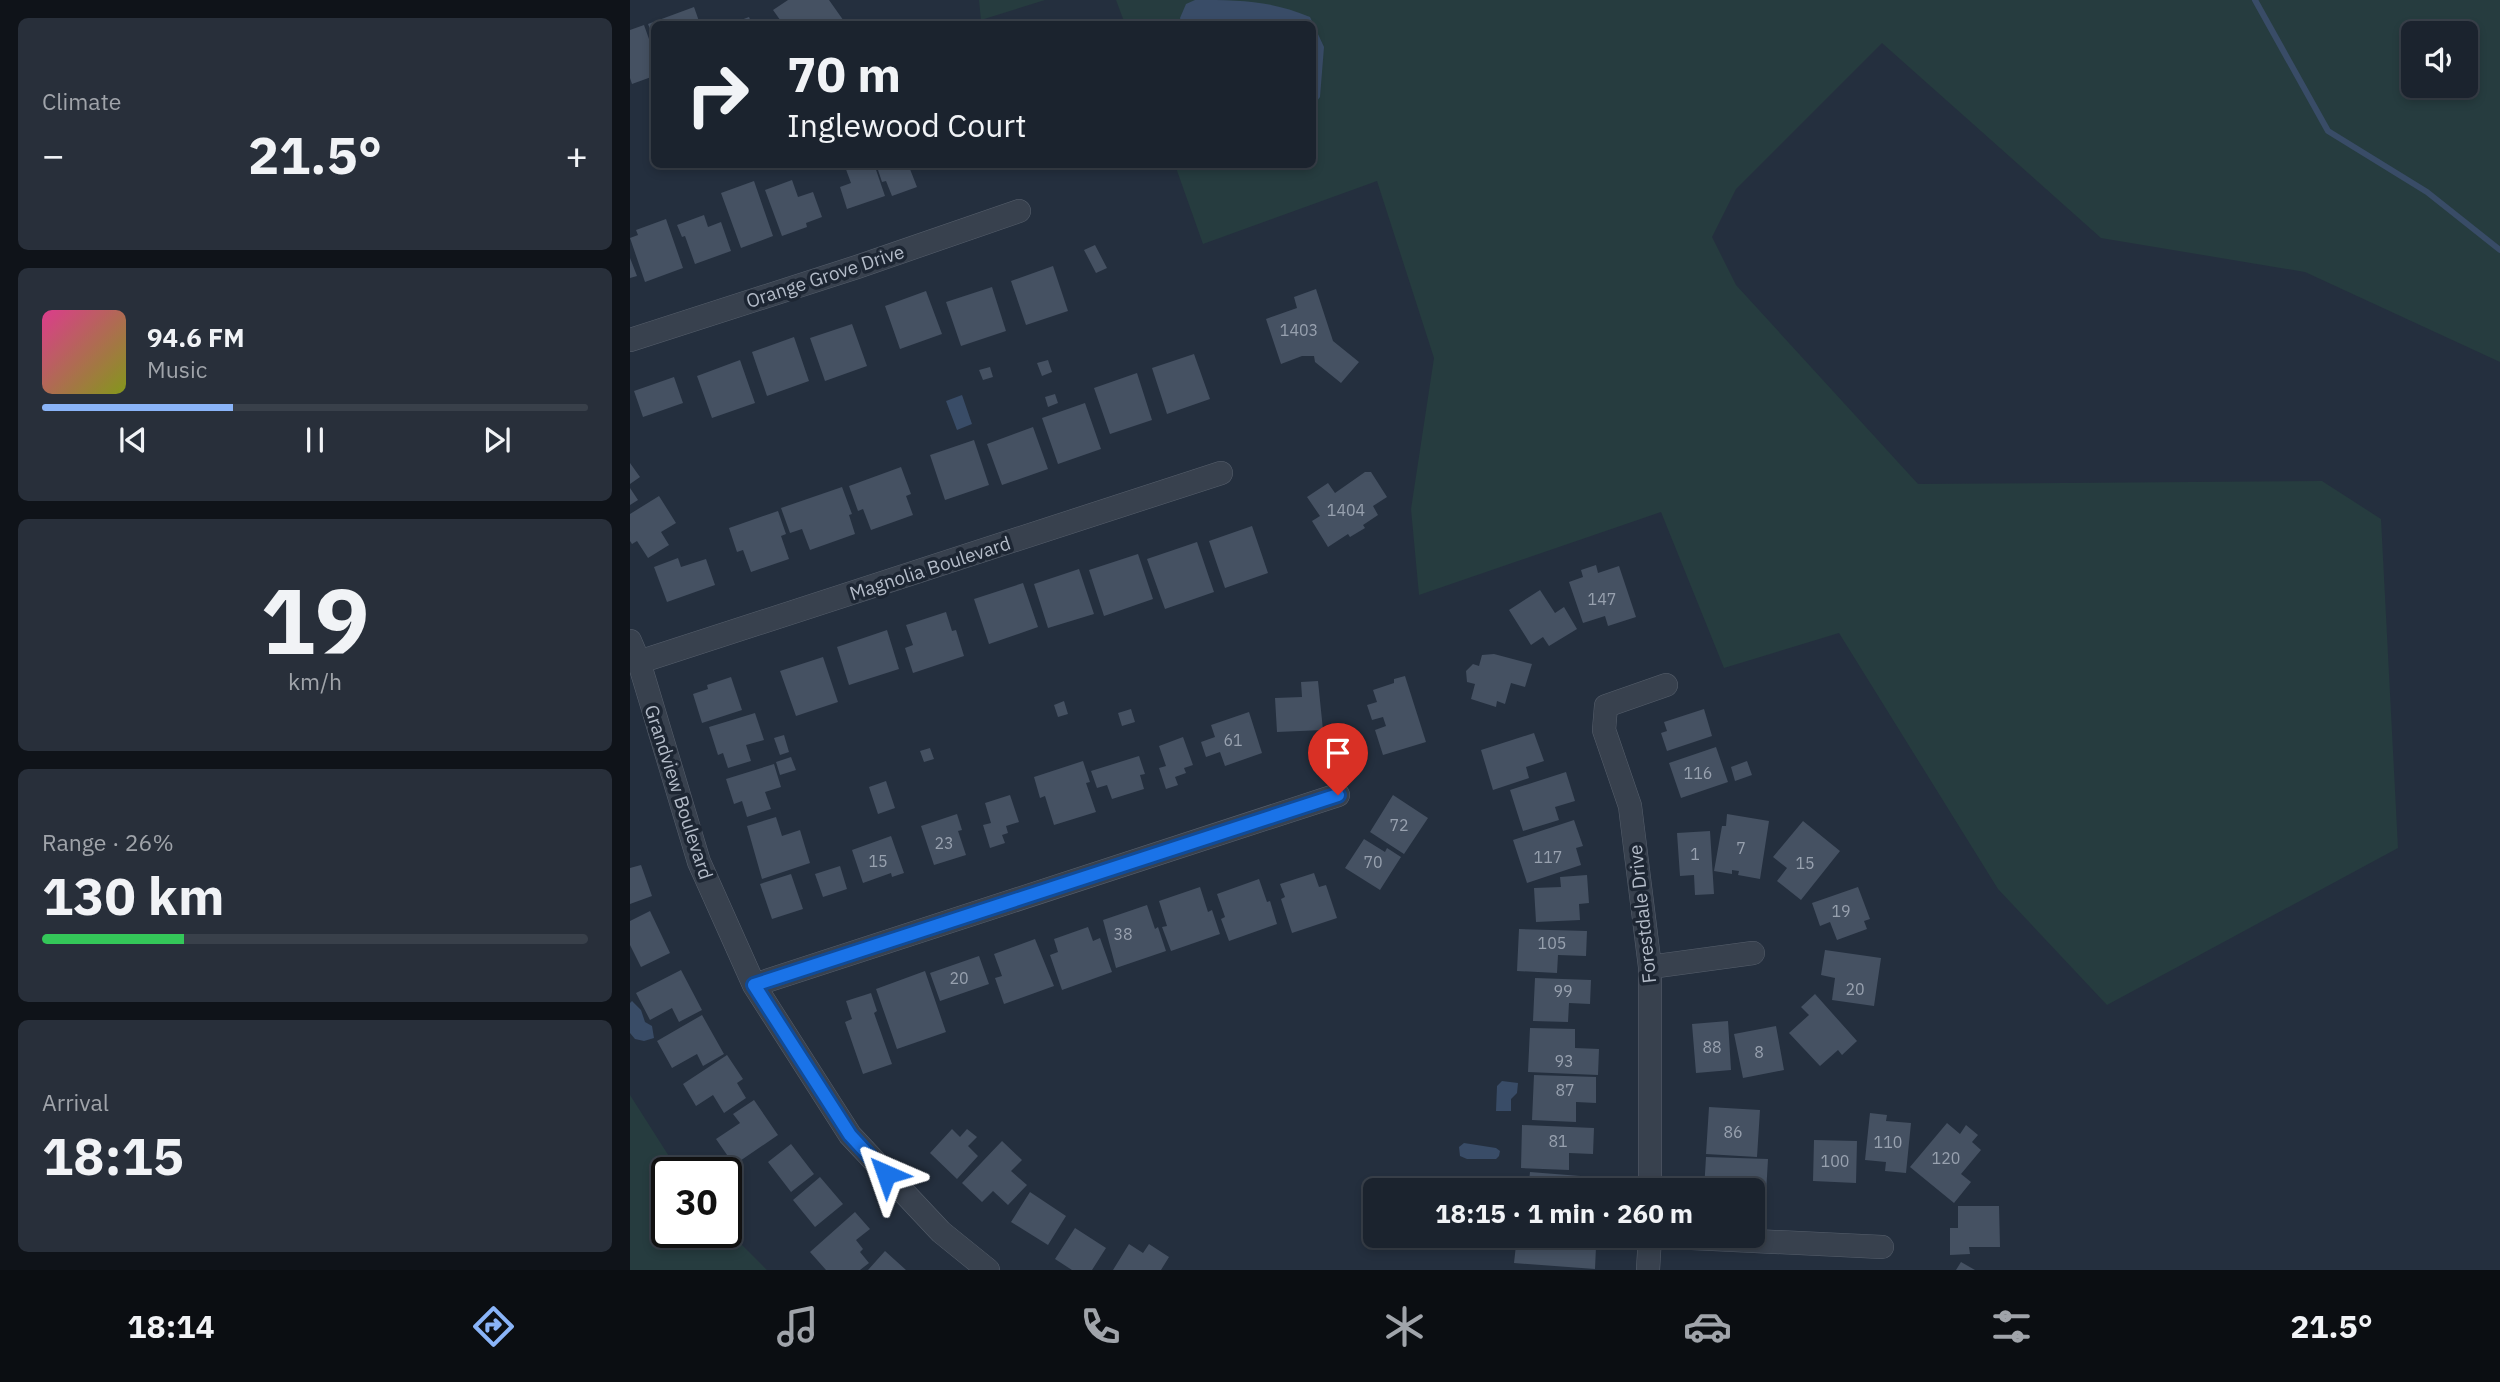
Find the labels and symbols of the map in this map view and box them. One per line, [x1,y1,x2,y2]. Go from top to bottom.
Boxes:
street label: Orange Grove Drive [743,239,907,313]
house number: 1403 [1280,320,1318,340]
house number: 1404 [1327,500,1365,520]
street label: Magnolia Boulevard [846,531,1014,605]
house number: 147 [1588,589,1616,609]
street label: Grandview Boulevard [639,702,719,882]
pin [1308,723,1368,795]
house number: 61 [1223,730,1243,750]
house number: 116 [1684,763,1712,783]
house number: 72 [1389,815,1409,835]
house number: 23 [934,833,954,853]
house number: 7 [1736,838,1746,858]
street label: Forestdale Drive [1623,844,1661,984]
house number: 1 [1690,844,1700,864]
house number: 117 [1534,847,1562,867]
house number: 15 [868,851,888,871]
house number: 70 [1363,852,1383,872]
house number: 15 [1795,853,1815,873]
house number: 19 [1831,901,1851,921]
house number: 38 [1113,924,1133,944]
house number: 105 [1538,933,1566,953]
house number: 20 [949,968,969,988]
house number: 20 [1845,979,1865,999]
house number: 99 [1553,981,1573,1001]
house number: 88 [1702,1037,1722,1057]
house number: 8 [1754,1042,1764,1062]
house number: 93 [1554,1051,1574,1071]
house number: 87 [1555,1080,1575,1100]
house number: 86 [1723,1122,1743,1142]
house number: 81 [1548,1131,1568,1151]
house number: 110 [1874,1132,1902,1152]
position arrow [849,1137,923,1211]
house number: 120 [1932,1148,1960,1168]
house number: 100 [1821,1151,1849,1171]
speed limit sign: 30 [651,1157,742,1248]

